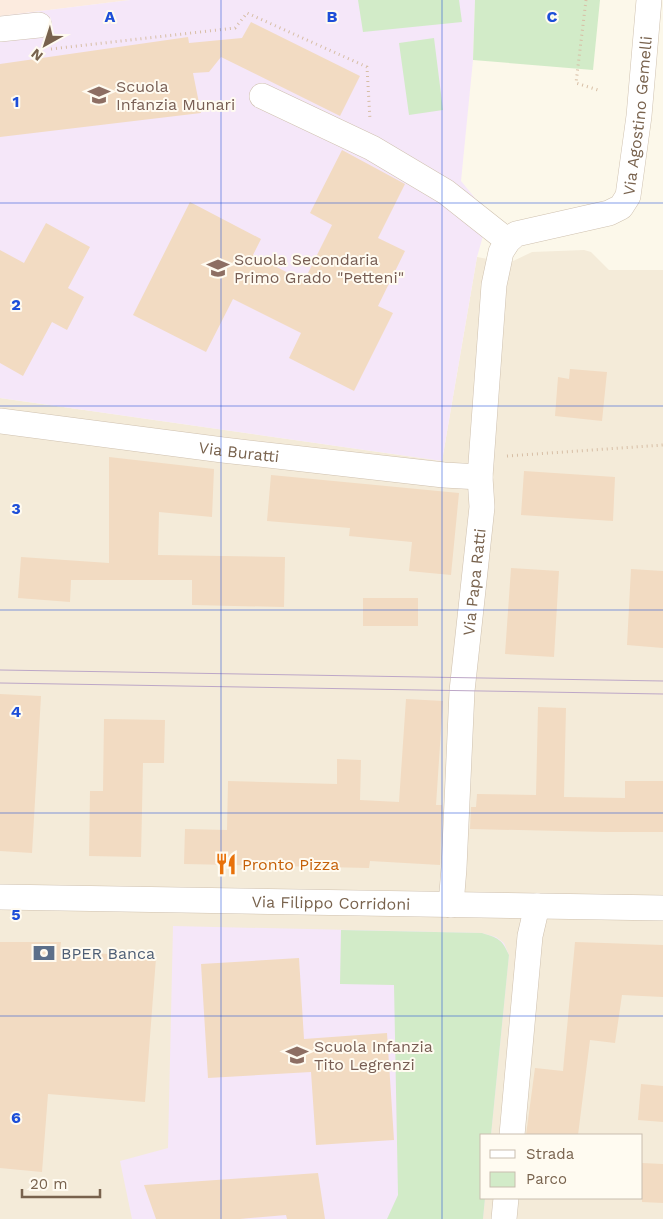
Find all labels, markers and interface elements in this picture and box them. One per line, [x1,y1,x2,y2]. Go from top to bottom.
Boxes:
text: A [105,7,116,26]
text: B [327,7,338,26]
text: C [547,7,558,26]
north arrow [20,20,70,70]
street label: Via Agostino Gemelli [619,35,655,197]
text: N [28,46,46,65]
place label: Scuola Infanzia Munari [116,77,235,114]
school or university icon: Scuola Infanzia Munari [86,82,112,108]
text: 1 [13,92,19,111]
place label: Scuola Secondaria Primo Grado "Petteni" [234,250,404,287]
school or university icon: Scuola Secondaria Primo Grado "Petteni" [205,255,231,281]
text: 2 [11,295,21,314]
street label: Via Buratti [198,437,280,466]
text: 3 [11,499,21,518]
street label: Via Papa Ratti [459,527,489,637]
text: 4 [11,702,21,721]
restaurant icon: Pronto Pizza [213,851,239,877]
place label: Pronto Pizza [242,855,339,874]
street label: Via Filippo Corridoni [251,892,411,913]
text: 5 [11,905,21,924]
bank icon: BPER Banca [31,940,57,966]
place label: BPER Banca [61,944,155,963]
place label: Scuola Infanzia Tito Legrenzi [314,1037,433,1074]
school or university icon: Scuola Infanzia Tito Legrenzi [284,1042,310,1068]
text: 6 [11,1108,21,1127]
legend [480,1134,643,1199]
text: Strada [526,1145,575,1163]
scale bar [22,1166,100,1198]
text: Parco [526,1170,567,1188]
text: 20 m [30,1175,68,1193]

